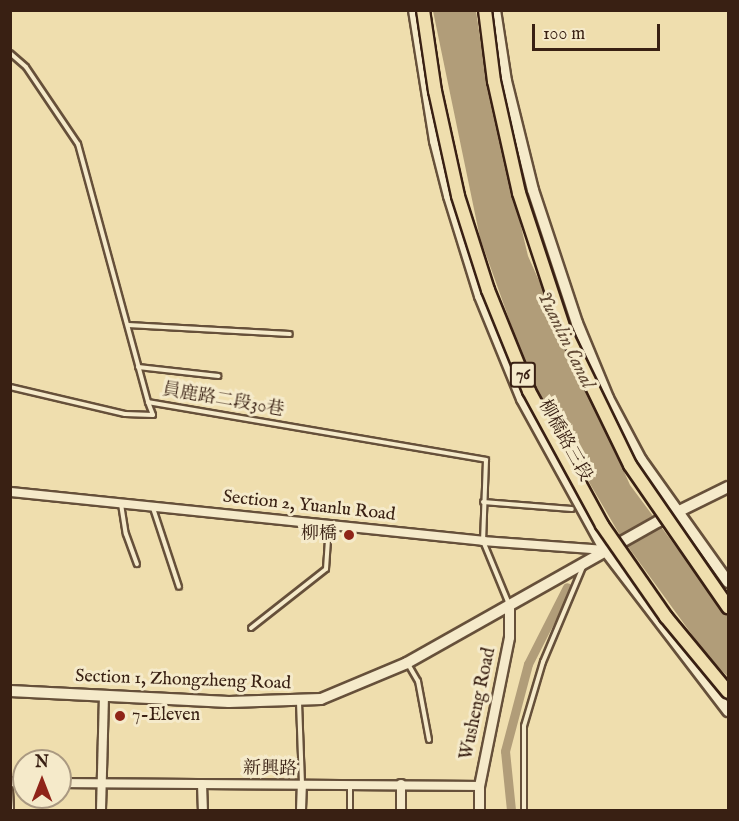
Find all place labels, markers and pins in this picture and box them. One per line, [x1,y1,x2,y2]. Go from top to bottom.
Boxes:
place label: 柳橋 [301,524,337,546]
marker: 柳橋 [342,528,356,542]
place label: 7-Eleven [132,705,200,727]
marker: 7-Eleven [113,709,127,723]

